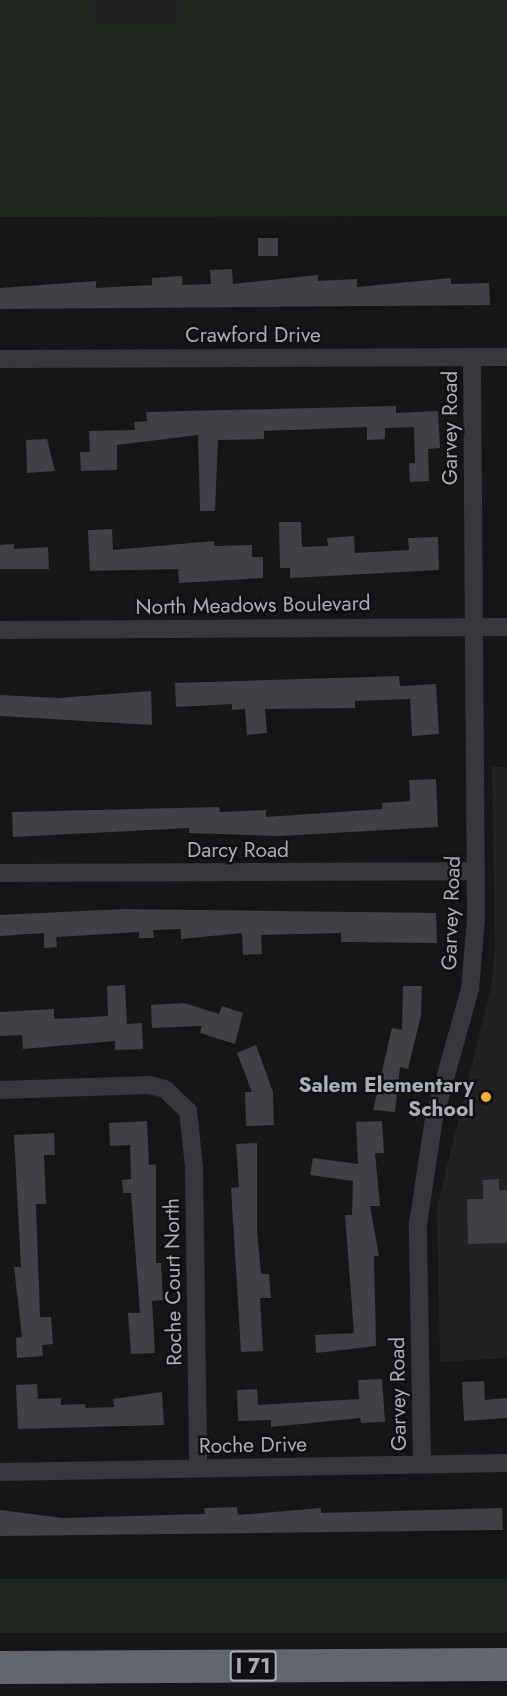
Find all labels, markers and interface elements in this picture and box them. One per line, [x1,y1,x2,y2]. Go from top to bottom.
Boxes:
street label: Crawford Drive [185,322,321,348]
street label: Garvey Road [437,371,463,485]
street label: North Meadows Boulevard [135,590,371,620]
street label: Darcy Road [187,837,289,863]
street label: Garvey Road [436,855,466,971]
place label: Salem Elementary School [298,1072,474,1122]
marker: Salem Elementary School [479,1090,493,1104]
street label: Roche Court North [159,1198,187,1366]
street label: Garvey Road [384,1337,412,1451]
street label: Roche Drive [199,1431,307,1459]
road number: I 71 [229,1649,277,1683]

